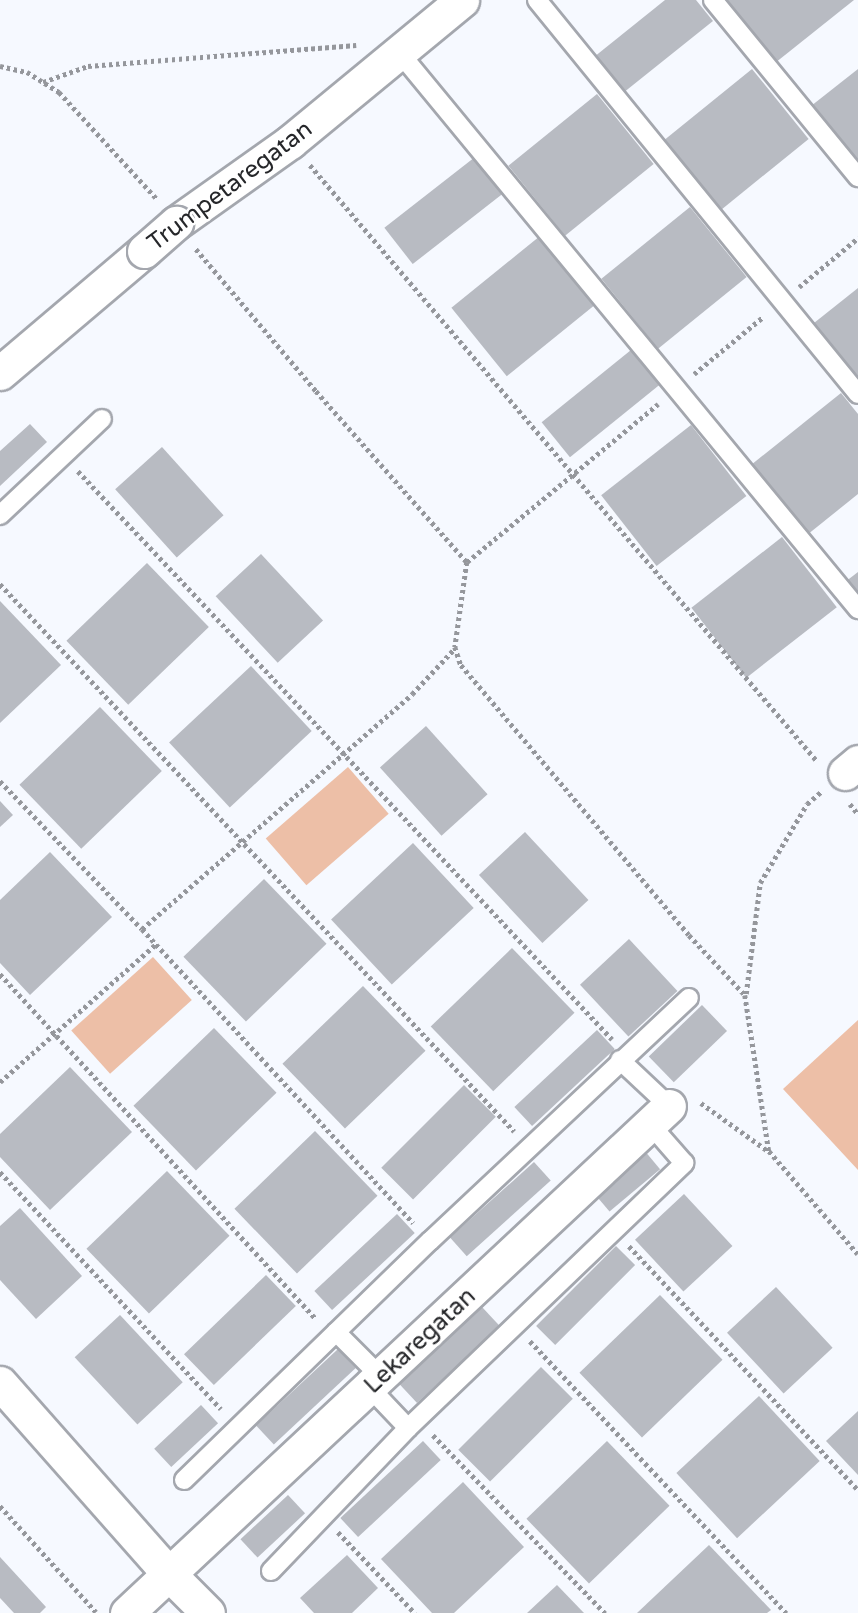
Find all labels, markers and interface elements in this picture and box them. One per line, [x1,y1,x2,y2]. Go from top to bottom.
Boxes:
street label: Trumpetaregatan [142,115,318,257]
street label: Lekaregatan [358,1282,482,1400]

